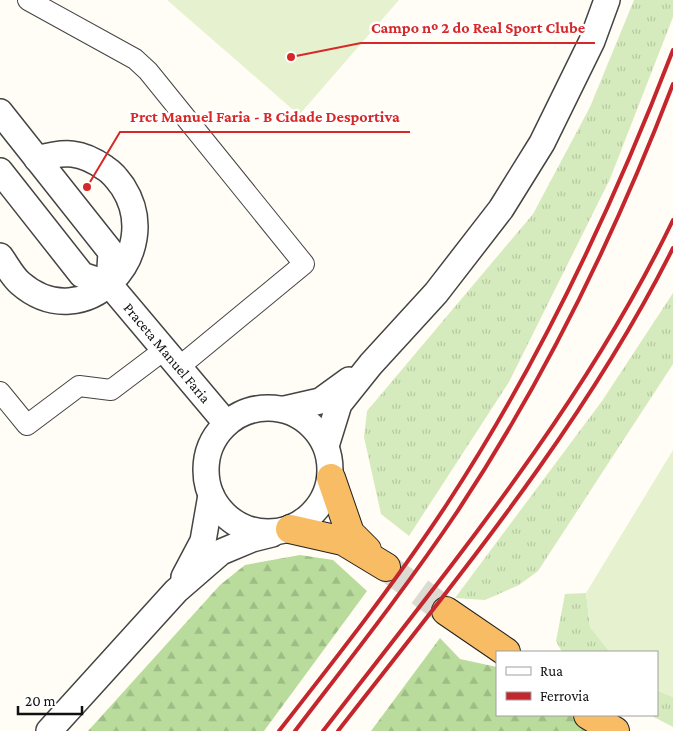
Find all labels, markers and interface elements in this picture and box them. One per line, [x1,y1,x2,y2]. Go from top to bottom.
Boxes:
callout: Campo nº 2 do Real Sport Clube [361,12,595,43]
text: Campo nº 2 do Real Sport Clube [371,19,586,36]
callout: Prct Manuel Faria - B Cidade Desportiva [120,101,410,132]
text: Prct Manuel Faria - B Cidade Desportiva [130,108,400,125]
street label: Praceta Manuel Faria [120,300,214,406]
legend [496,651,658,716]
text: Rua [540,663,563,679]
scale bar [18,684,81,716]
text: Ferrovia [540,688,589,704]
text: 20 m [25,693,56,709]

